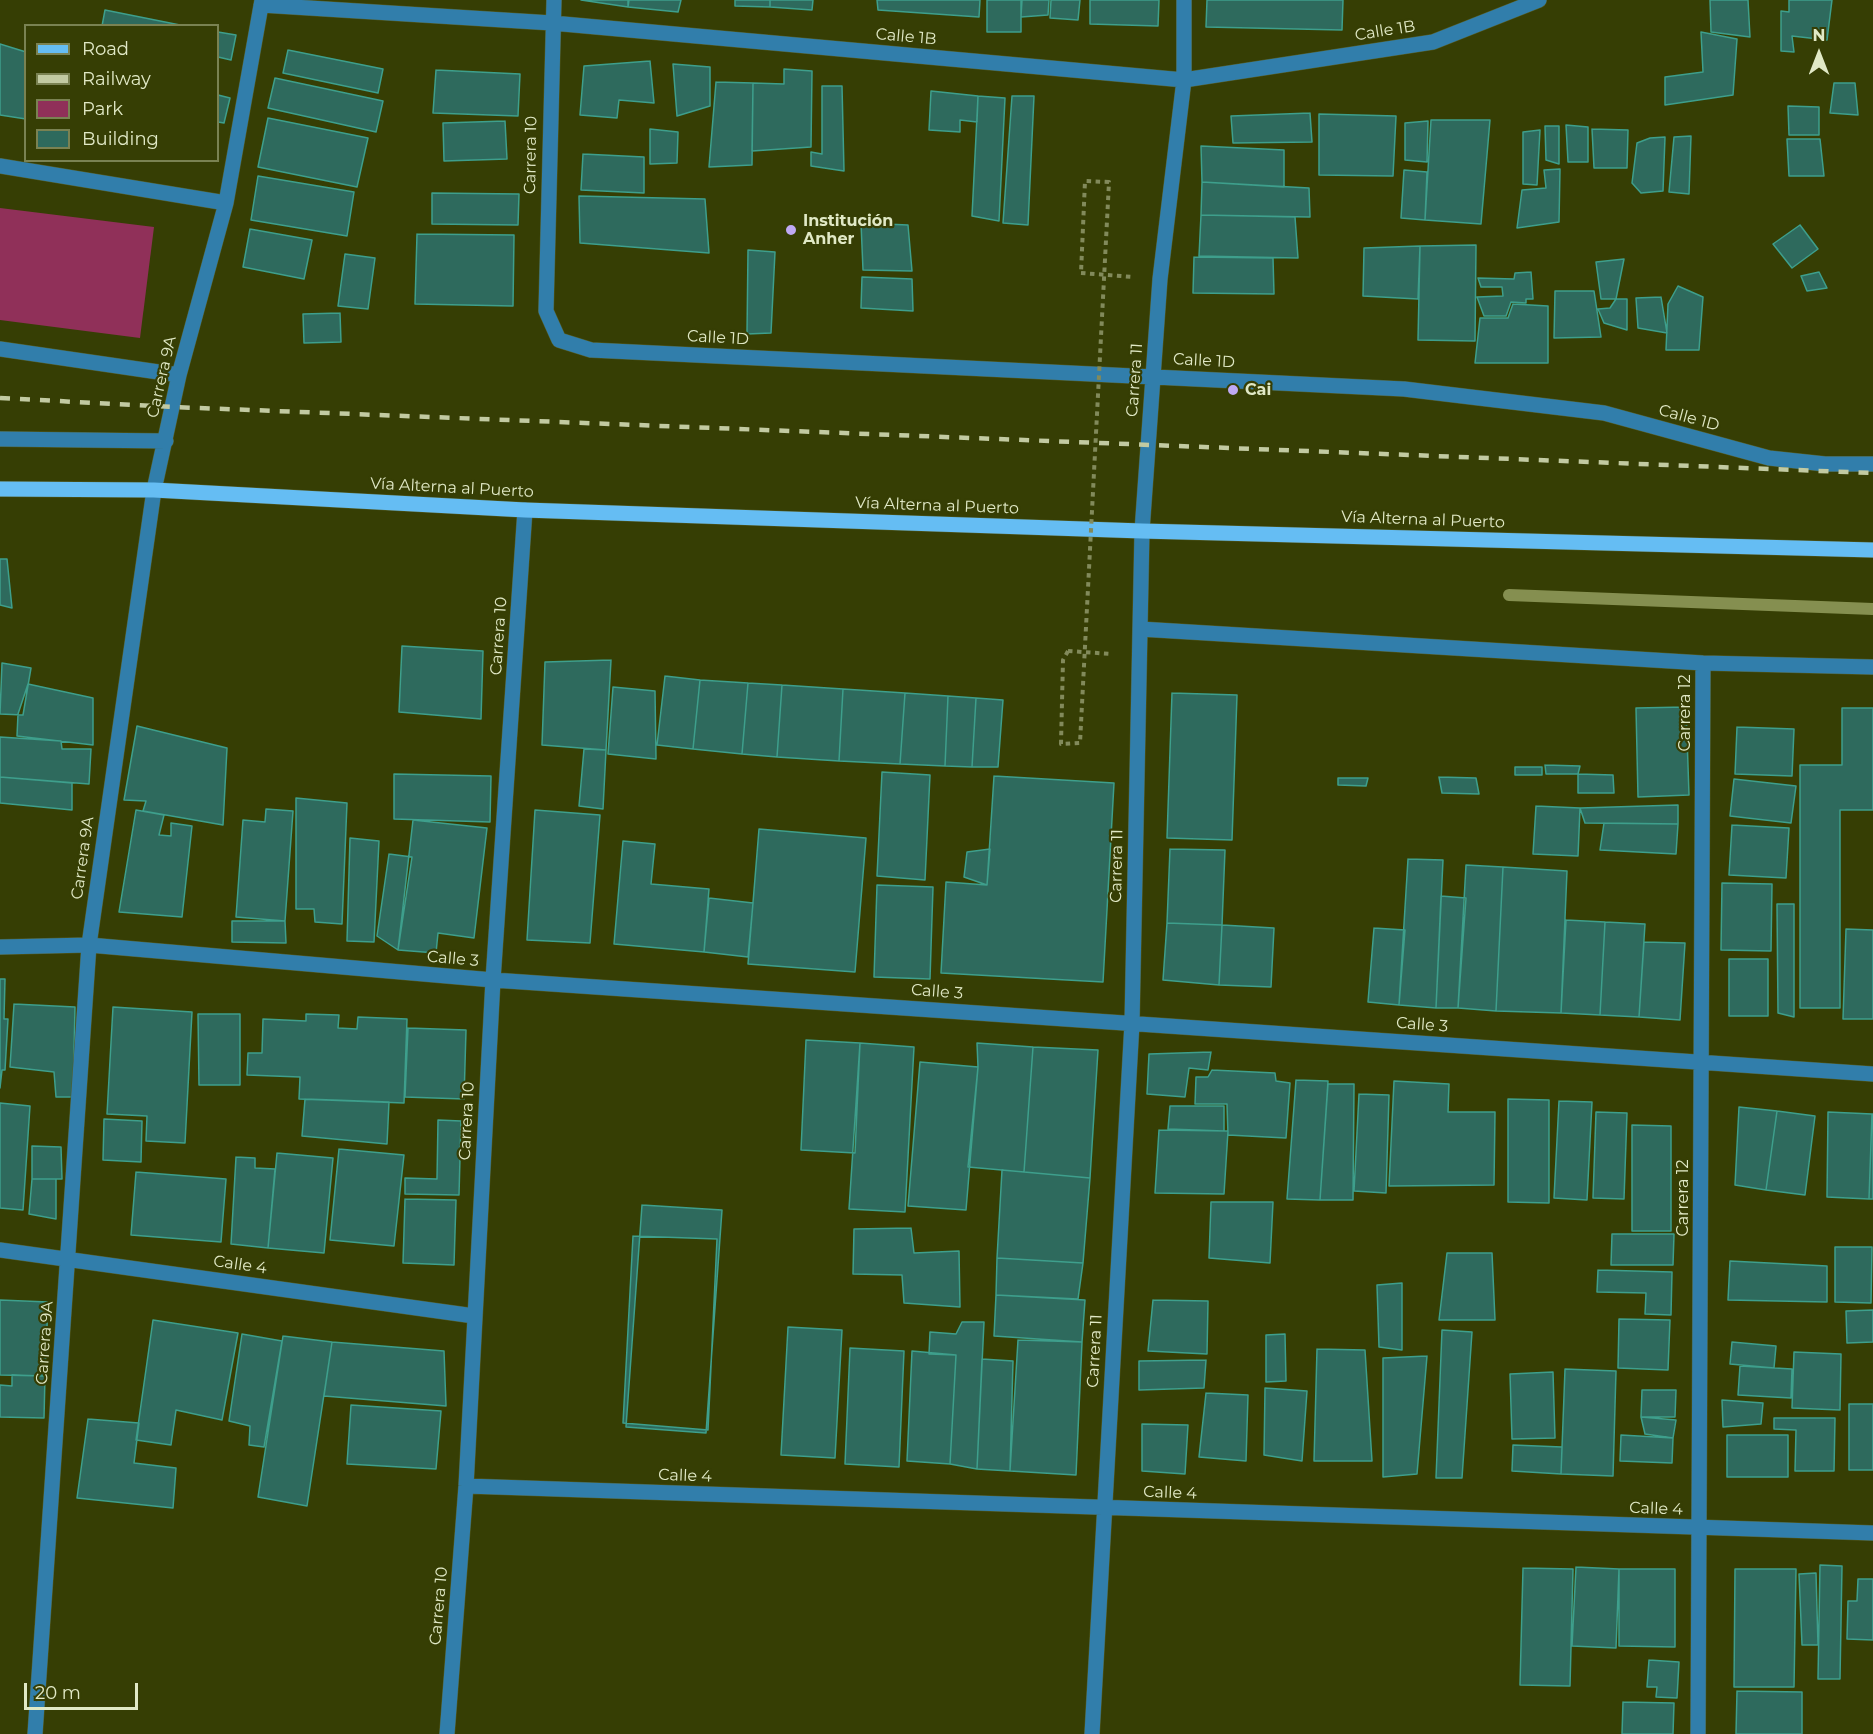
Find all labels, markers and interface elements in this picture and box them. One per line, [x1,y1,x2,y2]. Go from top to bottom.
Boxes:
street label: Calle 1B [1353,17,1417,45]
legend [24,24,219,162]
north arrow [1789,24,1849,84]
street label: Calle 1B [875,25,937,49]
text: N [1813,26,1825,45]
text: Road [82,38,129,60]
text: Railway [82,68,151,90]
text: Park [82,98,123,120]
street label: Carrera 10 [521,116,541,194]
text: Building [82,128,159,150]
place label: Institución Anher [803,211,893,249]
marker: Institución Anher [784,223,798,237]
street label: Calle 1D [686,327,750,349]
street label: Carrera 9A [143,334,181,420]
street label: Carrera 11 [1123,343,1147,417]
street label: Calle 1D [1172,350,1236,372]
place label: Cai [1245,380,1271,400]
marker: Cai [1226,383,1240,397]
street label: Calle 1D [1657,401,1721,435]
street label: Vía Alterna al Puerto [370,474,534,502]
street label: Vía Alterna al Puerto [855,494,1019,518]
street label: Vía Alterna al Puerto [1341,508,1505,532]
street label: Carrera 10 [487,596,511,676]
street label: Carrera 12 [1675,674,1695,752]
street label: Carrera 9A [68,815,98,901]
street label: Carrera 11 [1107,829,1127,903]
street label: Calle 3 [426,947,480,971]
street label: Calle 3 [910,981,964,1003]
street label: Calle 3 [1395,1014,1449,1036]
street label: Carrera 10 [455,1081,479,1161]
street label: Carrera 12 [1673,1159,1693,1237]
street label: Calle 4 [212,1252,268,1278]
street label: Carrera 9A [33,1301,57,1385]
street label: Carrera 11 [1083,1314,1107,1388]
street label: Calle 4 [658,1465,712,1487]
street label: Calle 4 [1143,1482,1197,1504]
street label: Calle 4 [1629,1498,1683,1520]
street label: Carrera 10 [426,1566,452,1646]
scale bar [27,1671,141,1709]
text: 20 m [35,1682,81,1704]

